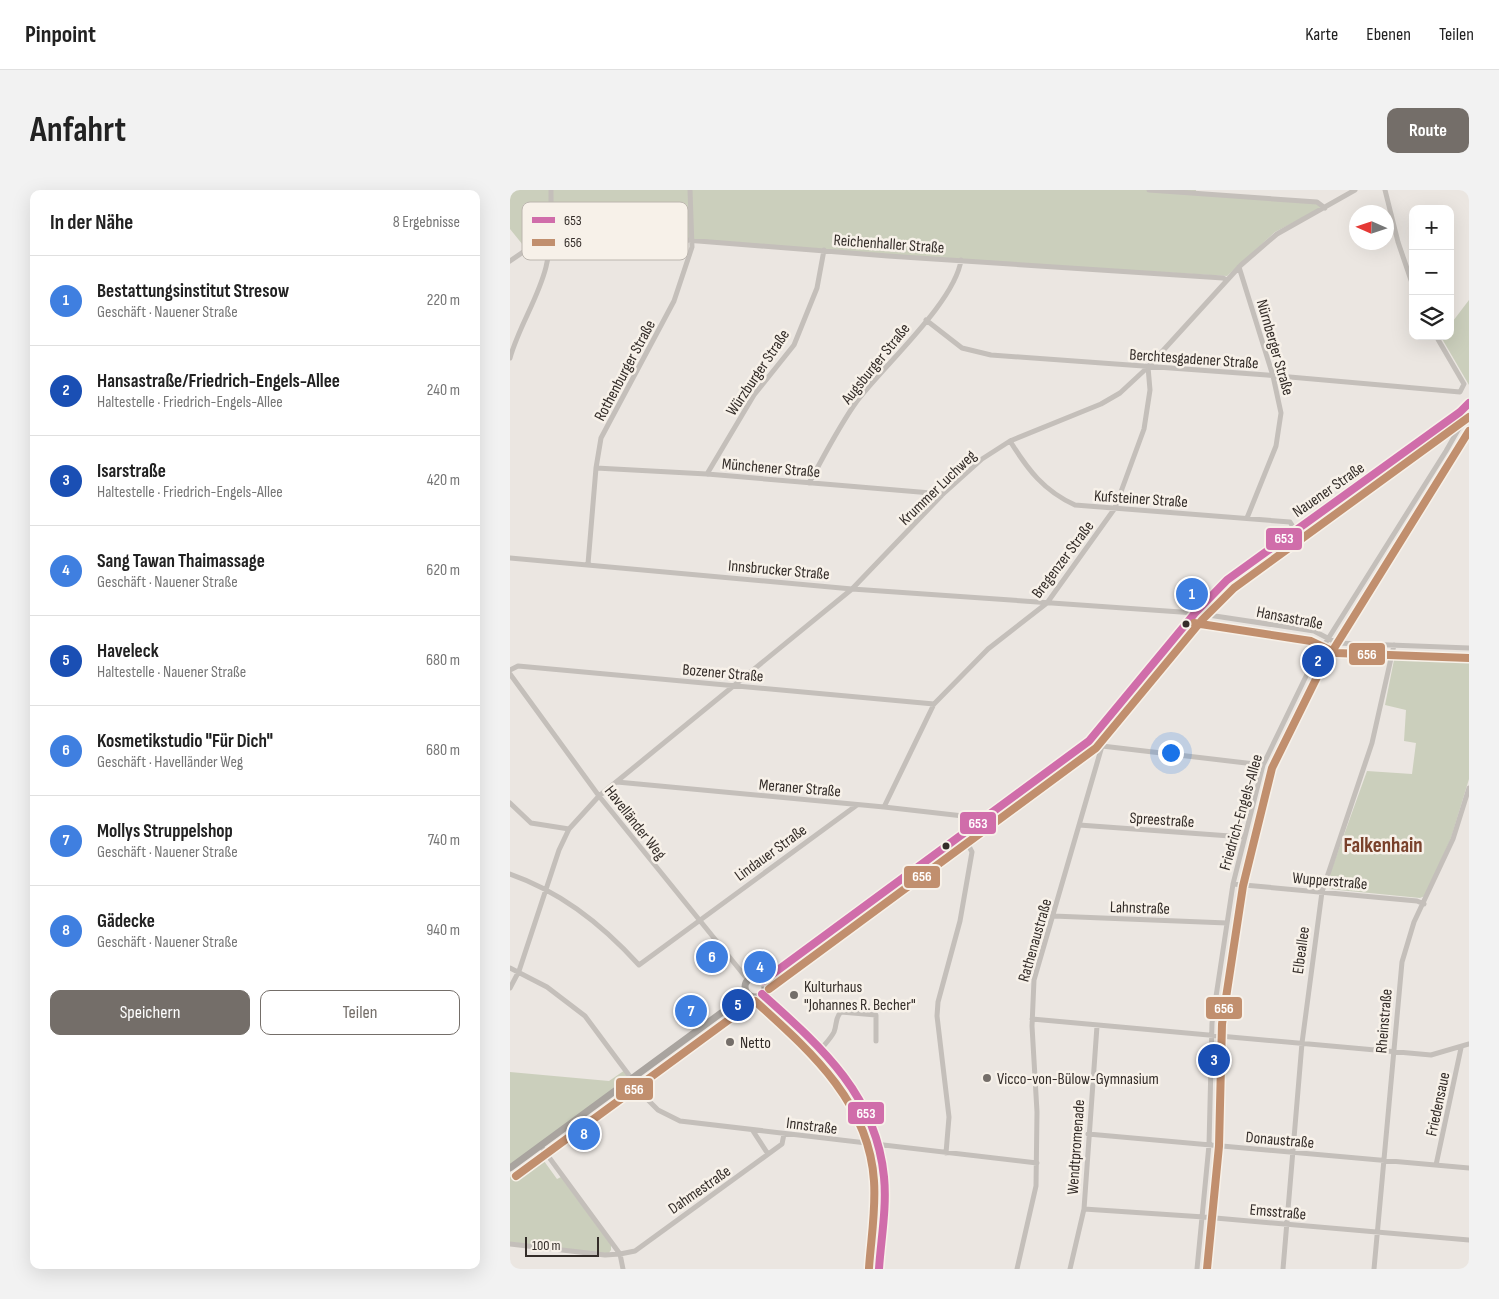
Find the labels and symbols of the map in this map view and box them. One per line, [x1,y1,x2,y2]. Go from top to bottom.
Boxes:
legend [522,202,688,260]
north arrow [1349,205,1394,250]
text: 653 [564,212,582,229]
street label: Reichenhaller Straße [833,231,945,258]
text: 656 [564,234,582,251]
street label: Nürnberger Straße [1252,297,1297,398]
street label: Rothenburger Straße [591,317,660,424]
street label: Augsburger Straße [837,320,915,409]
street label: Würzburger Straße [722,326,794,420]
street label: Berchtesgadener Straße [1129,346,1259,373]
street label: Krummer Luchweg [895,446,981,530]
street label: Münchener Straße [721,455,821,482]
street label: Nauener Straße [1289,459,1368,522]
street label: Kufsteiner Straße [1093,487,1188,512]
street label: Bregenzer Straße [1028,517,1098,602]
line badge: 653 [1265,527,1303,551]
text: 653 [1274,530,1294,547]
street label: Innsbrucker Straße [727,557,830,584]
pin: 1 [1176,575,1208,613]
street label: Hansastraße [1255,603,1325,634]
unlabelled marker [1181,619,1191,629]
pin: 2 [1302,642,1334,680]
line badge: 656 [1348,642,1386,666]
text: 656 [1357,646,1377,663]
street label: Bozener Straße [682,660,764,687]
your location [1158,740,1184,766]
street label: Friedrich-Engels-Allee [1216,752,1267,873]
street label: Meraner Straße [758,775,842,802]
street label: Havelländer Weg [600,782,670,864]
street label: Spreestraße [1129,809,1195,832]
line badge: 653 [959,811,997,835]
text: 653 [968,815,988,832]
street label: Lindauer Straße [731,821,811,886]
district label: Falkenhain [1343,833,1423,858]
unlabelled marker [941,841,951,851]
line badge: 656 [903,865,941,889]
text: 656 [912,868,932,885]
street label: Wupperstraße [1292,869,1368,894]
street label: Rathenaustraße [1015,897,1056,984]
street label: Lahnstraße [1110,898,1170,919]
street label: Elbeallee [1289,925,1314,975]
pin: 6 [696,938,728,976]
pin: 4 [744,948,776,986]
place label: Kulturhaus "Johannes R. Becher" [804,978,916,1015]
pin: 5 [722,986,754,1024]
street label: Rheinstraße [1372,988,1397,1054]
marker: Kulturhaus "Johannes R. Becher" [788,989,800,1001]
pin: 7 [675,992,707,1030]
line badge: 656 [1205,996,1243,1020]
text: 656 [1214,1000,1234,1017]
place label: Netto [740,1034,771,1053]
marker: Netto [724,1036,736,1048]
pin: 3 [1198,1041,1230,1079]
place label: Vicco-von-Bülow-Gymnasium [997,1070,1159,1089]
street label: Friedensaue [1422,1071,1455,1138]
marker: Vicco-von-Bülow-Gymnasium [981,1072,993,1084]
line badge: 656 [615,1077,654,1101]
text: 656 [624,1081,644,1098]
street label: Wendtpromenade [1064,1099,1089,1195]
line badge: 653 [847,1101,885,1125]
text: 653 [856,1105,876,1122]
street label: Innstraße [785,1114,838,1139]
pin: 8 [568,1115,600,1153]
street label: Donaustraße [1245,1128,1315,1153]
street label: Dahmestraße [665,1162,735,1219]
street label: Emsstraße [1249,1201,1307,1224]
scale bar [525,1234,599,1257]

